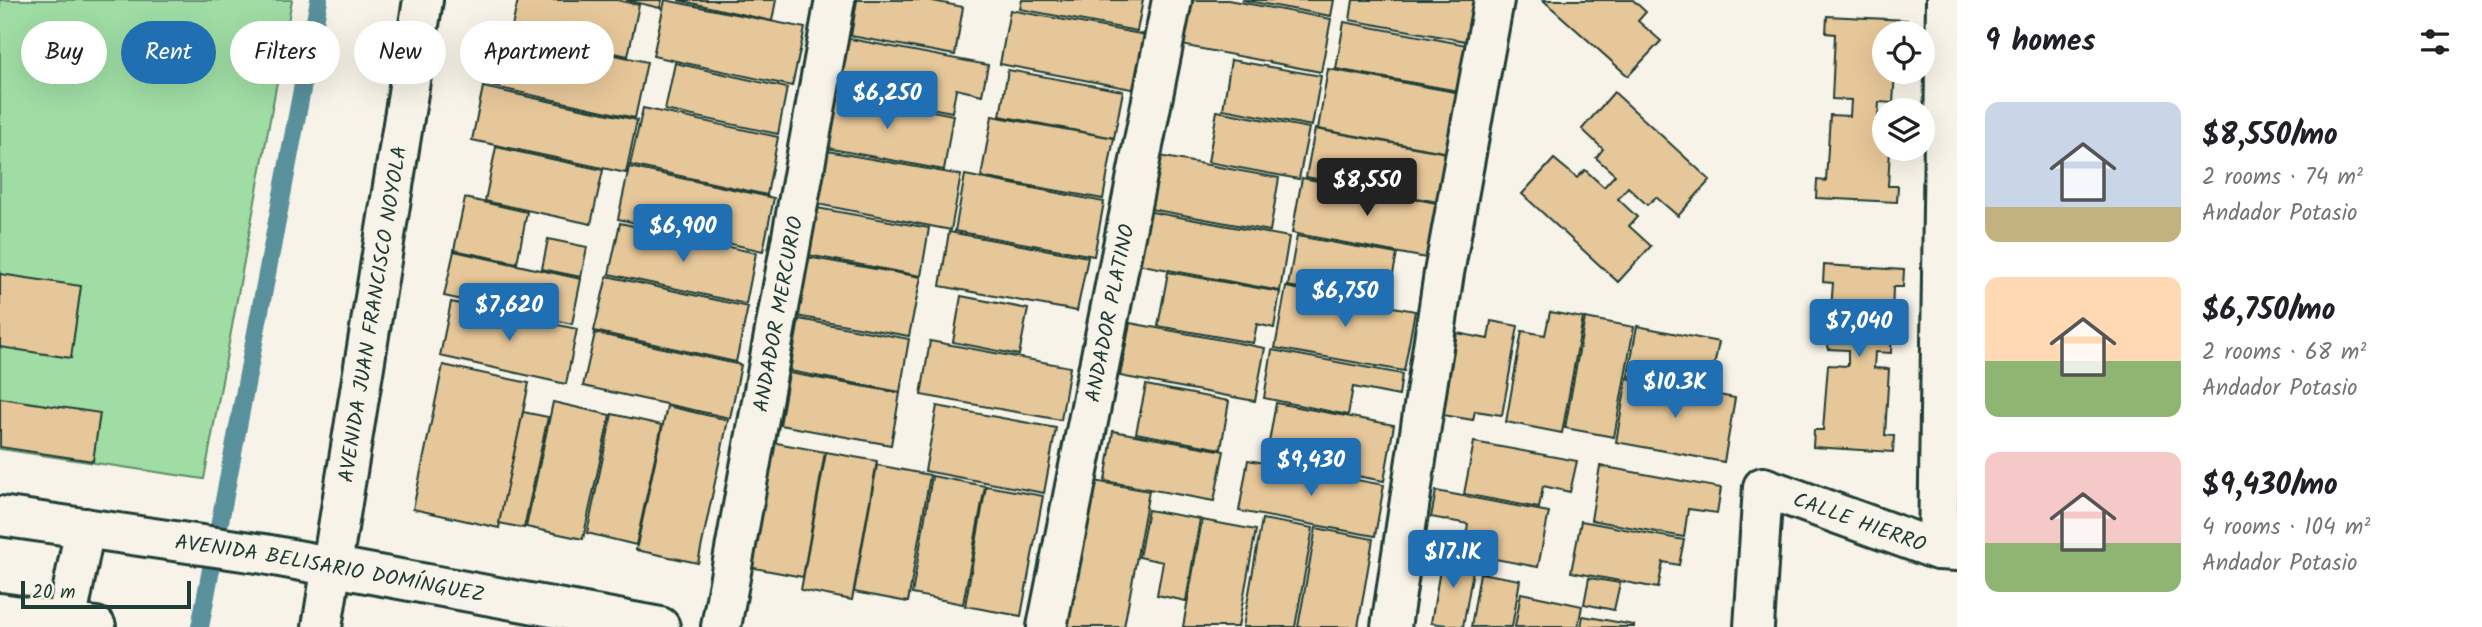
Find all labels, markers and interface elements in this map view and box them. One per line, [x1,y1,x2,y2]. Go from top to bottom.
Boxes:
text: 9 homes [1985,18,2096,66]
chip: Buy [21,21,107,84]
chip: Rent [121,21,216,84]
chip: Filters [230,21,340,84]
chip: New [354,21,446,84]
chip: Apartment [460,21,614,84]
map controls [1872,21,1935,161]
button: locate [1872,21,1935,84]
icon: filters [2416,23,2454,61]
pin: $6,250 [830,72,944,131]
text: $6,250 [853,76,921,112]
button: layers [1872,98,1935,161]
text: $8,550/mo [2202,112,2338,160]
icon: home [2041,130,2125,214]
street label: AVENIDA JUAN FRANCISCO NOYOLA [331,144,417,485]
pin: $8,550 [1310,158,1424,218]
text: 2 rooms · 74 m² [2202,160,2363,196]
text: $8,550 [1333,163,1401,199]
text: Andador Potasio [2202,196,2358,232]
pin: $6,900 [626,204,740,264]
text: $6,900 [649,209,717,245]
street label: ANDADOR MERCURIO [745,214,813,415]
street label: ANDADOR PLATINO [1077,221,1145,405]
pin: $6,750 [1288,270,1402,329]
text: $6,750 [1312,274,1378,310]
pin: $7,620 [452,284,566,343]
text: $6,750/mo [2202,287,2335,335]
text: $7,620 [475,288,543,324]
pin: $7,040 [1802,300,1916,359]
text: $7,040 [1826,304,1892,340]
icon: home [2041,305,2125,389]
text: 2 rooms · 68 m² [2202,335,2366,371]
pin: $10.3K [1618,360,1732,420]
text: $10.3K [1643,365,1707,401]
text: Andador Potasio [2202,371,2358,407]
pin: $9,430 [1254,438,1368,498]
text: $9,430 [1277,443,1345,479]
text: $9,430/mo [2202,462,2338,510]
icon: home [2041,480,2125,564]
street label: CALLE HIERRO [1788,484,1930,562]
text: 4 rooms · 104 m² [2202,510,2370,546]
street label: AVENIDA BELISARIO DOMÍNGUEZ [173,526,487,612]
pin: $17.1K [1396,530,1510,590]
text: $17.1K [1424,535,1482,571]
text: Andador Potasio [2202,546,2358,582]
scale bar [21,578,191,610]
text: 20 m [32,578,75,608]

